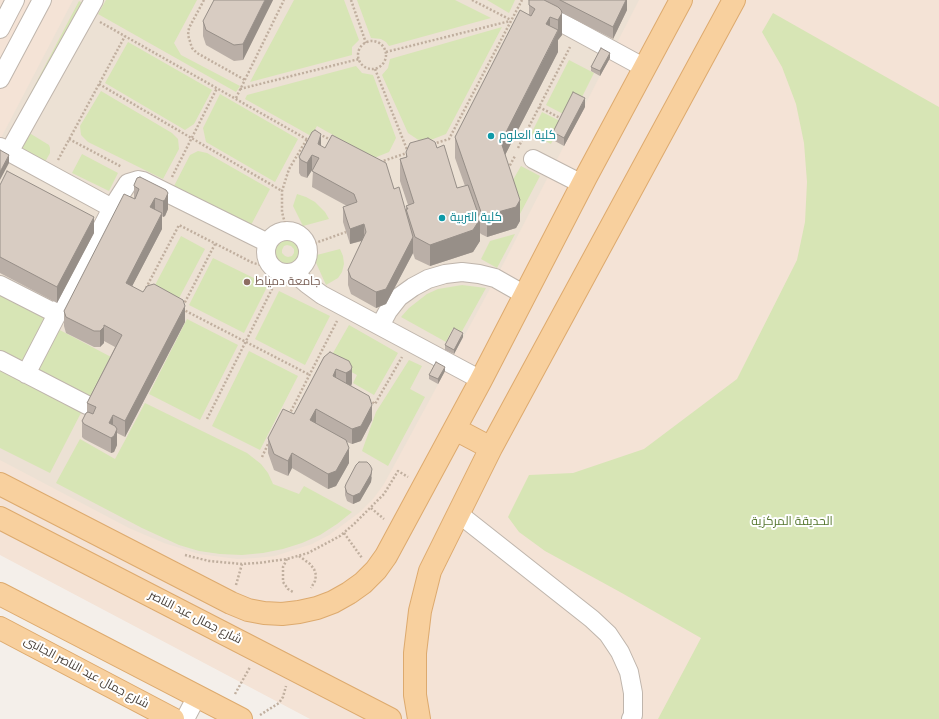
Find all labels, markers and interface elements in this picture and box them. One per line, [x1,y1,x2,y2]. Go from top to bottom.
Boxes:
place label: كلية العلوم [499,129,556,143]
marker: كلية العلوم [486,131,496,141]
place label: كلية التربية [450,211,502,225]
marker: كلية التربية [437,213,447,223]
place label: جامعة دمياط [255,275,320,289]
marker: جامعة دمياط [242,277,252,287]
park label: الحديقة المركزية [751,515,833,529]
street label: شارع جمال عبد الناصر [146,588,244,648]
street label: شارع جمال عبد الناصر الجانبى [21,634,151,712]

